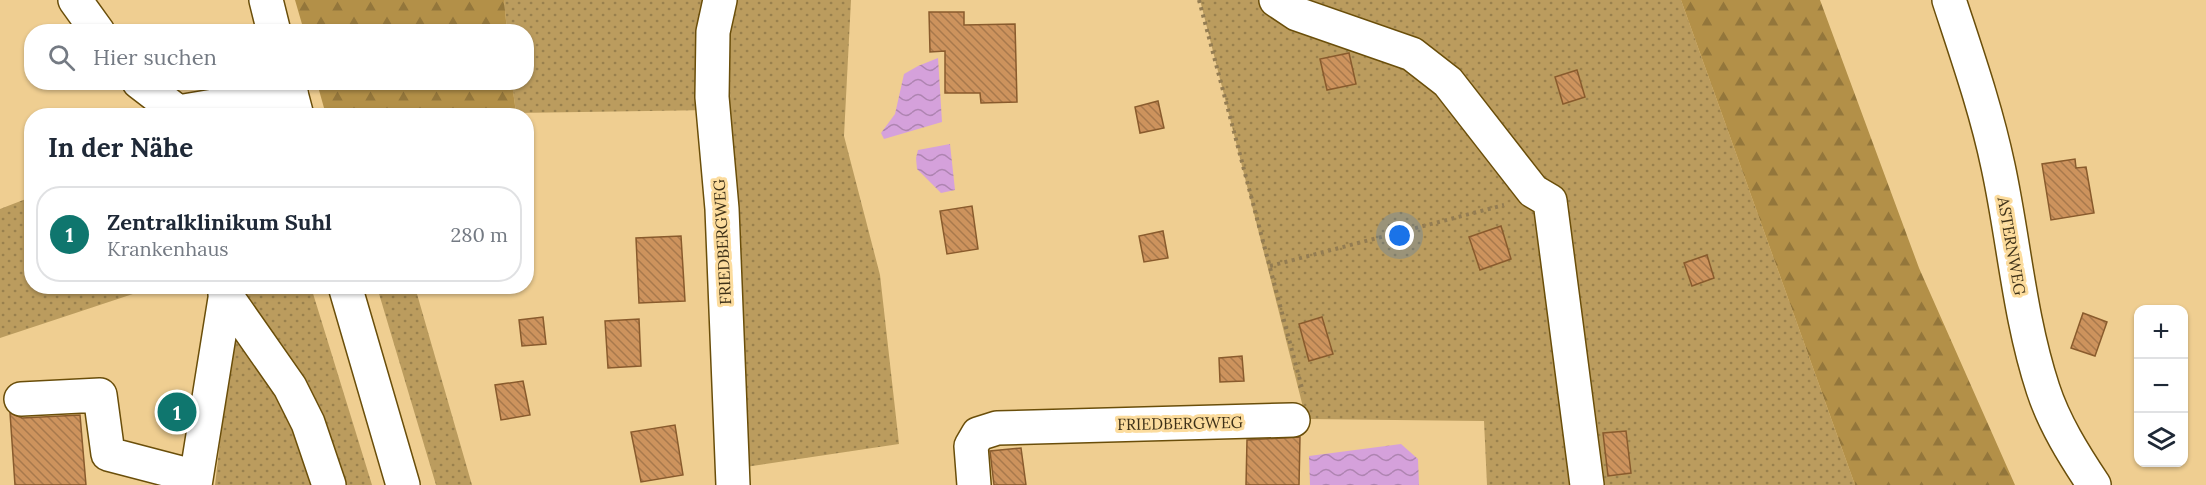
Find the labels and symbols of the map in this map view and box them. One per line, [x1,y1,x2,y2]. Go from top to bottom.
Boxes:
street label: FRIEDBERGWEG [709,179,735,305]
street label: ASTERNWEG [1993,194,2030,297]
your location [1385,221,1414,250]
pin: 1 [158,390,196,434]
street label: FRIEDBERGWEG [1117,412,1243,434]

